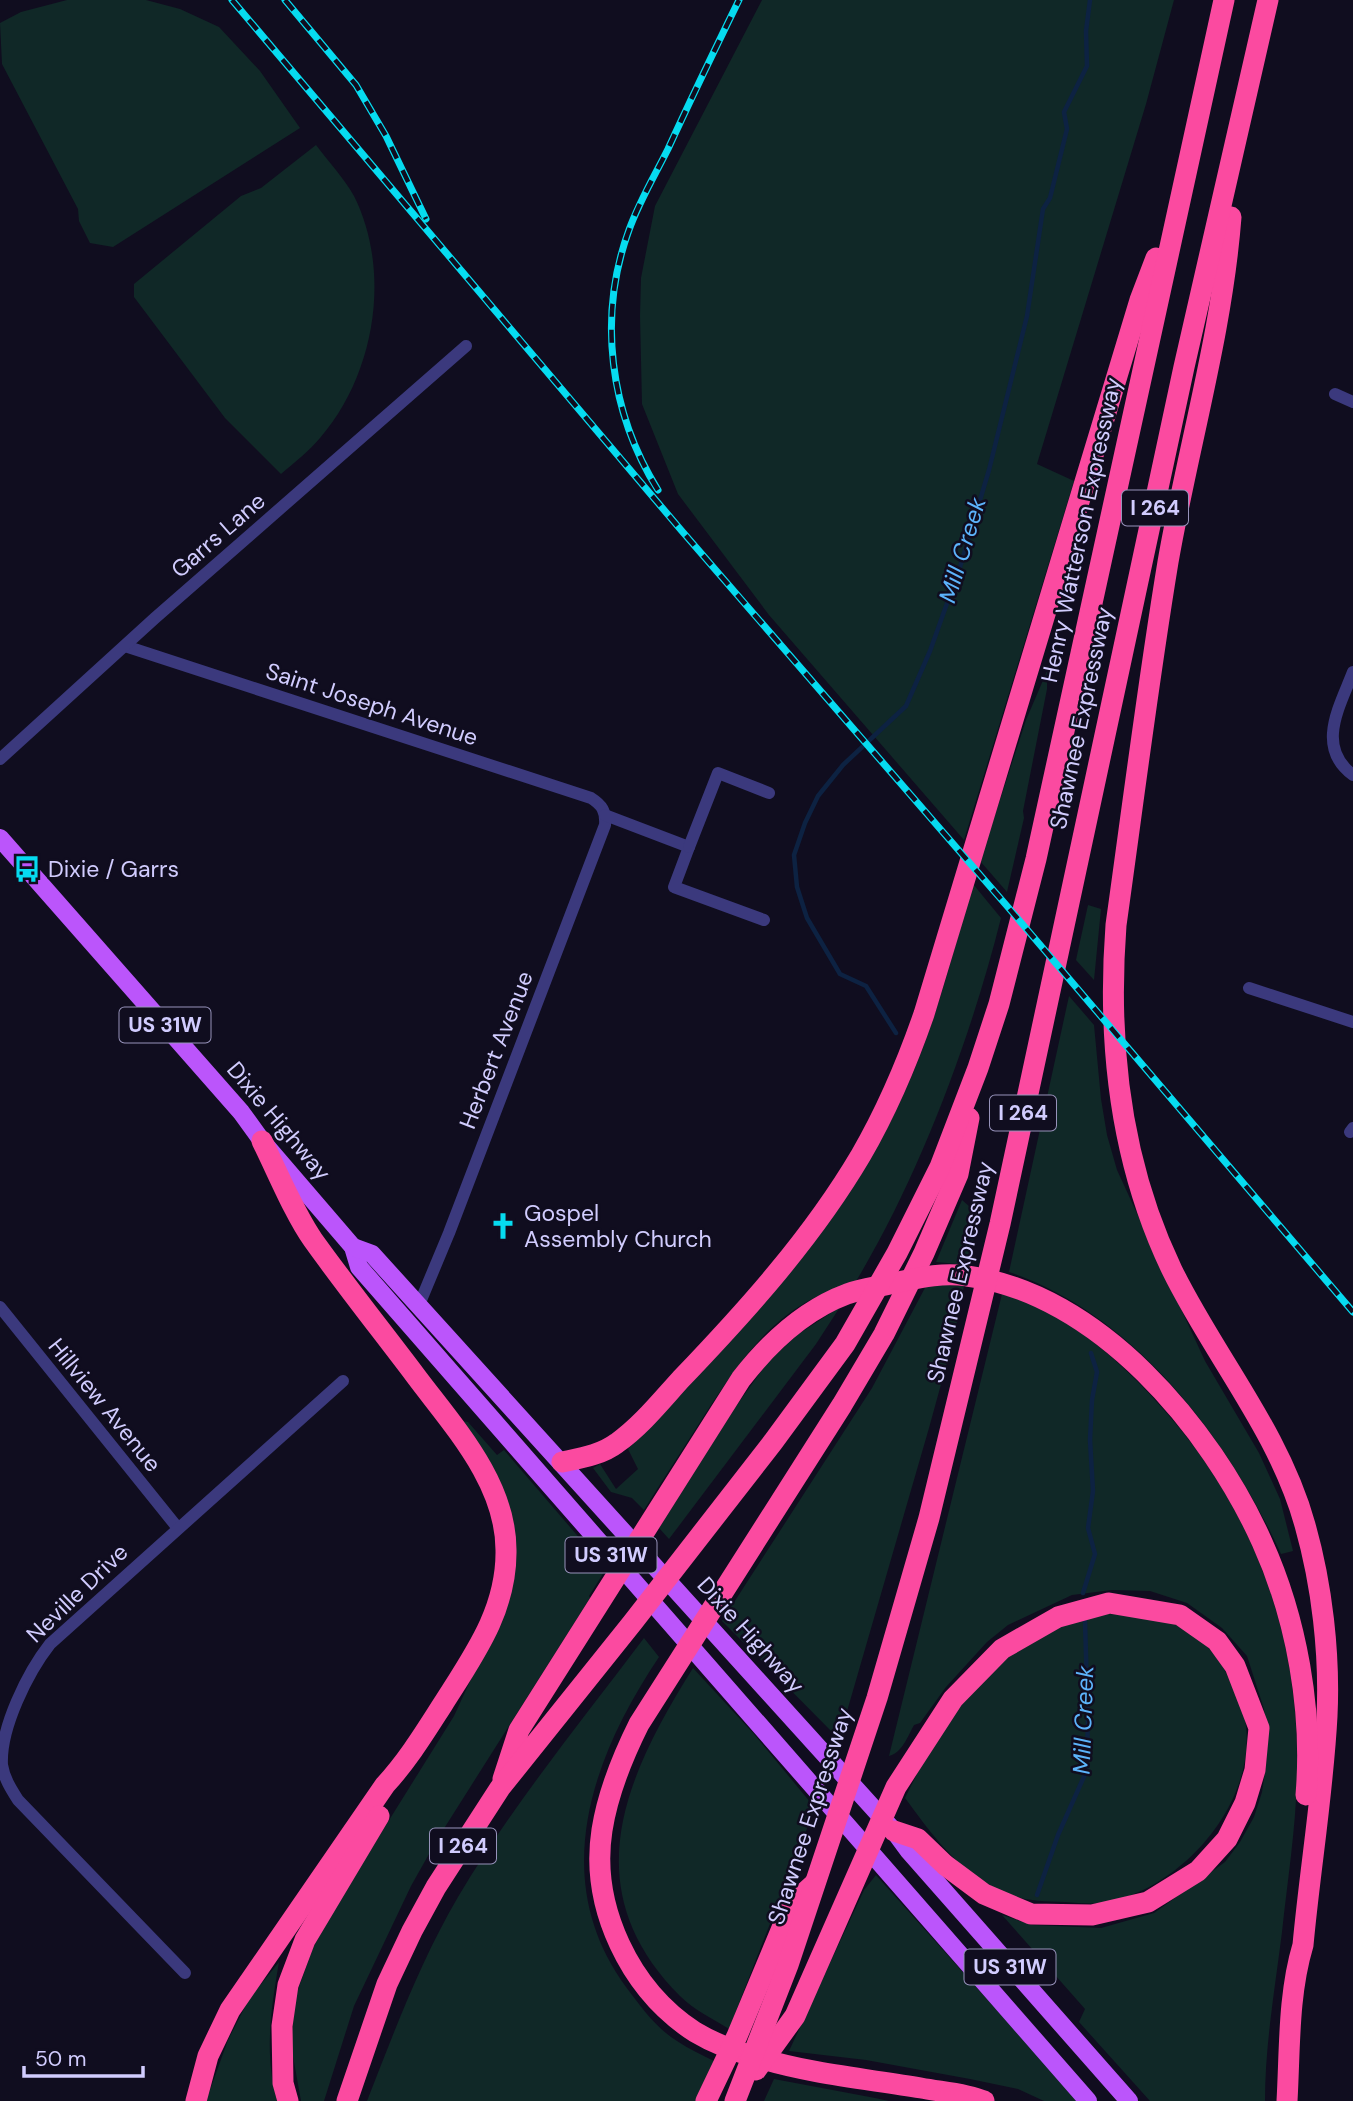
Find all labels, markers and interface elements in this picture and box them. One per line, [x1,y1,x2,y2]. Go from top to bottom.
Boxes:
street label: Henry Watterson Expressway [1034,375,1128,685]
street label: Garrs Lane [165,486,271,584]
road number: I 264 [1122,490,1188,526]
water label: Mill Creek [931,493,993,607]
street label: Shawnee Expressway [1043,604,1119,832]
street label: Saint Joseph Avenue [262,656,482,752]
bus stop icon: Dixie / Garrs [12,854,42,884]
place label: Dixie / Garrs [48,854,179,884]
street label: Herbert Avenue [452,967,540,1133]
road number: US 31W [120,1007,210,1042]
street label: Dixie Highway [220,1055,338,1187]
road number: I 264 [990,1096,1056,1130]
street label: Shawnee Expressway [920,1158,1000,1386]
place label: Gospel Assembly Church [524,1198,712,1254]
church icon: Gospel Assembly Church [488,1211,518,1241]
street label: Hillview Avenue [42,1332,168,1478]
street label: Neville Drive [20,1537,134,1649]
road number: US 31W [566,1538,656,1572]
street label: Dixie Highway [691,1570,811,1700]
water label: Mill Creek [1066,1664,1100,1775]
street label: Shawnee Expressway [761,1703,859,1928]
road number: I 264 [430,1828,496,1864]
road number: US 31W [964,1950,1056,1984]
scale bar [24,2035,144,2078]
text: 50 m [35,2045,86,2073]

